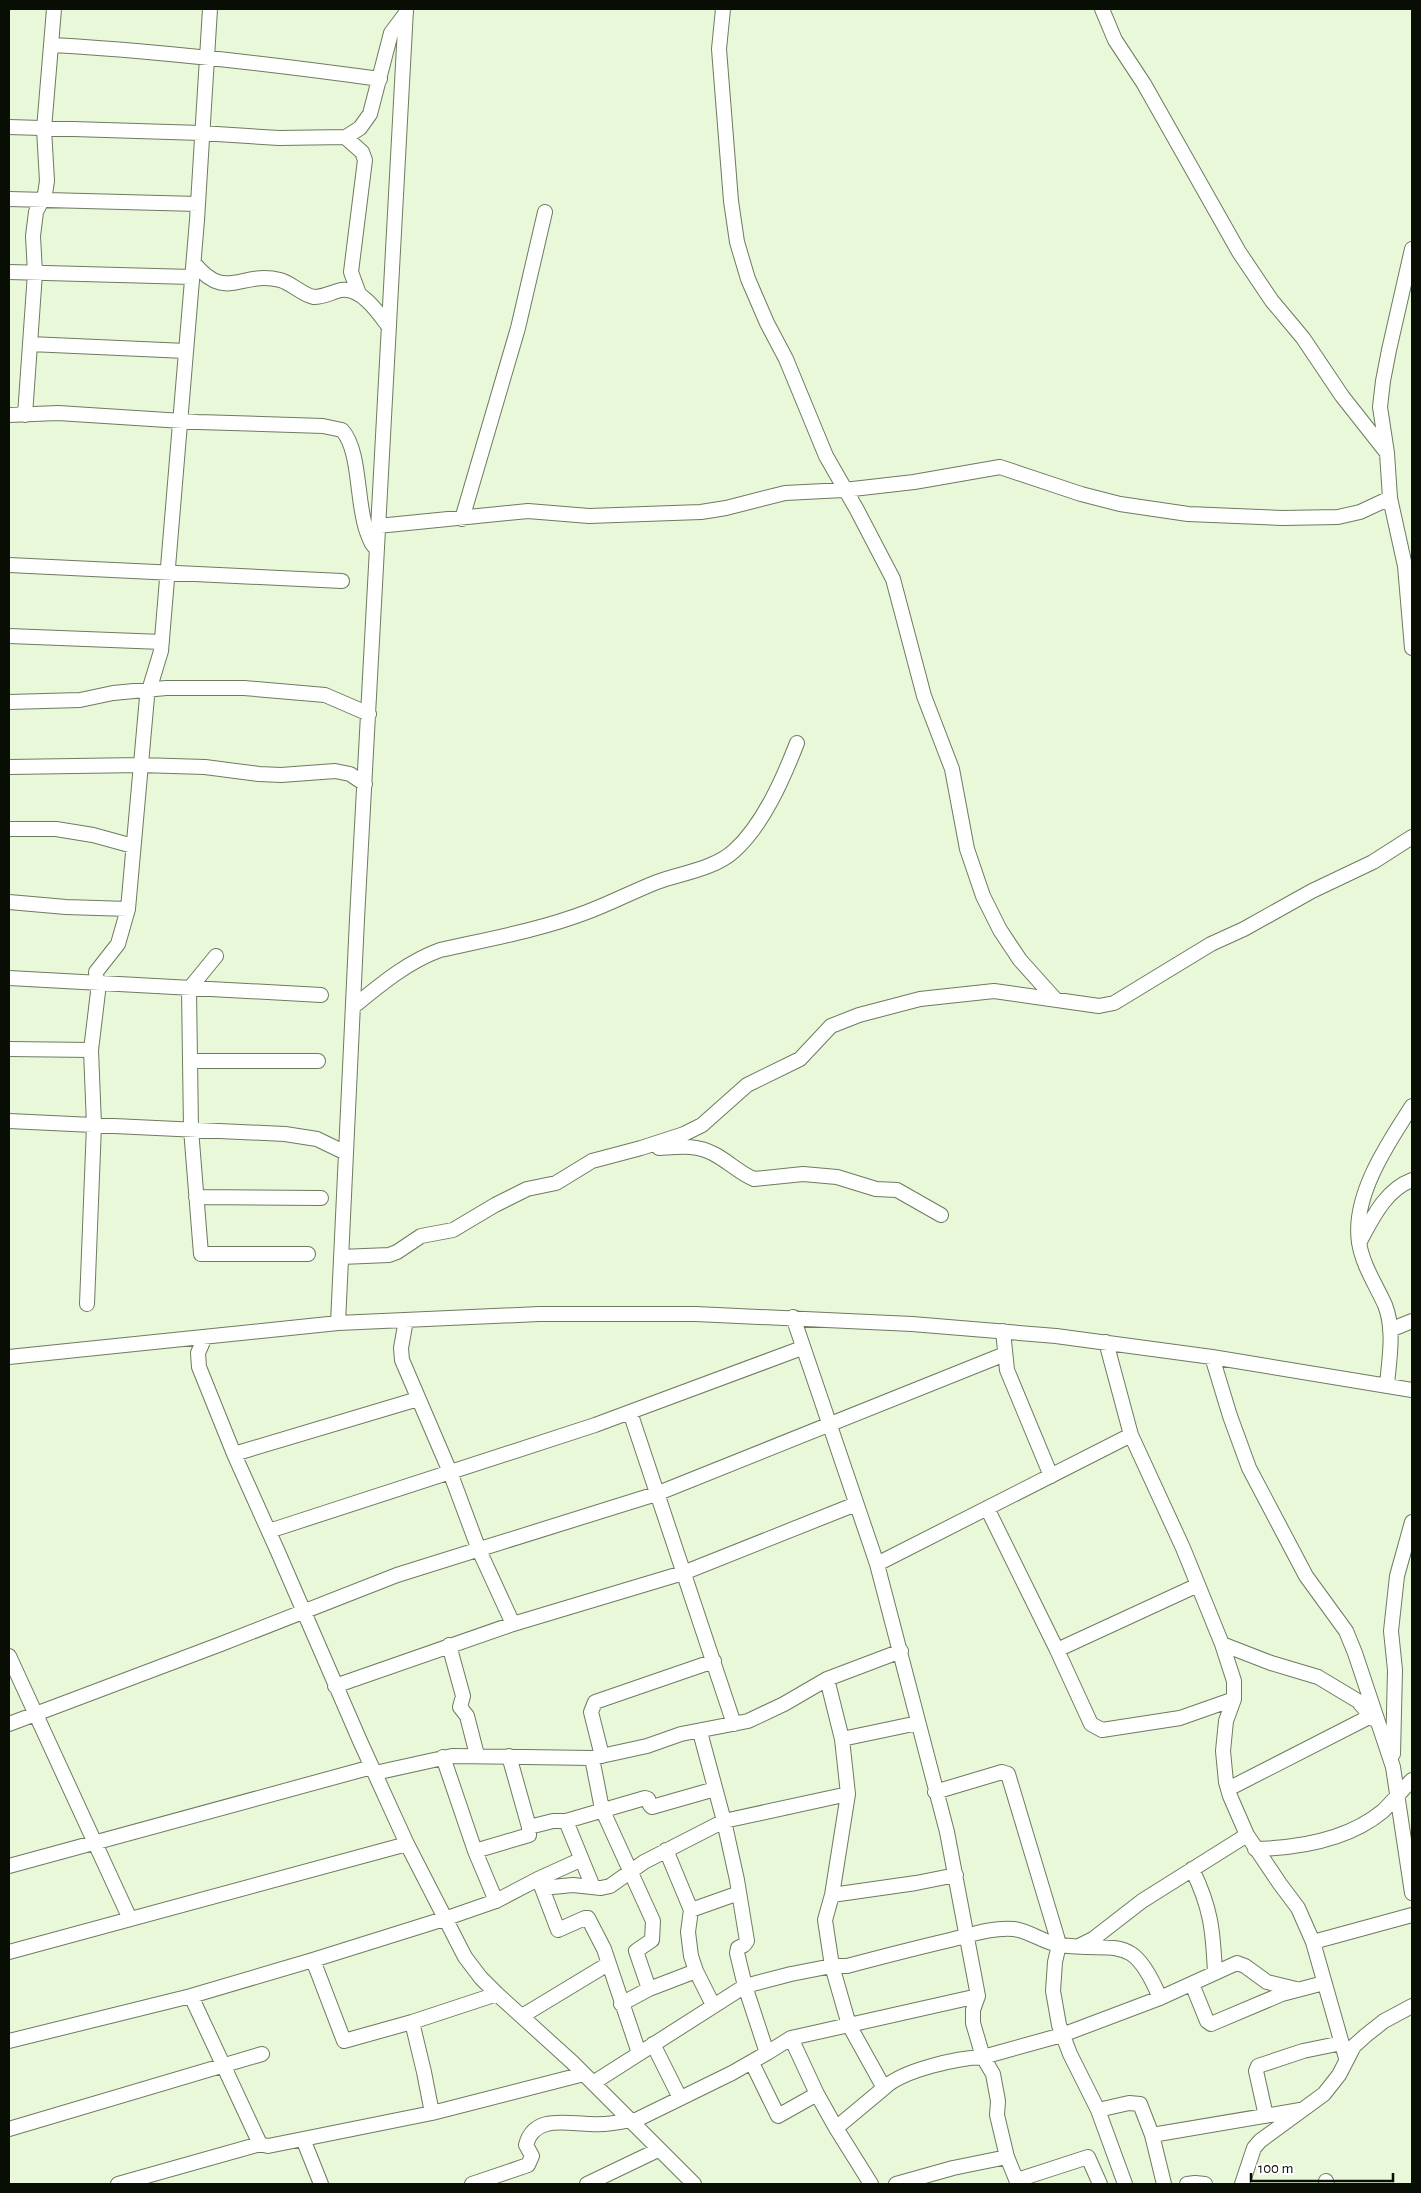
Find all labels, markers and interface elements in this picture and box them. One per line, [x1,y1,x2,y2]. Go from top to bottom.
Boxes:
scale bar [1251,2150,1394,2182]
text: 100 m [1258,2161,1293,2176]

